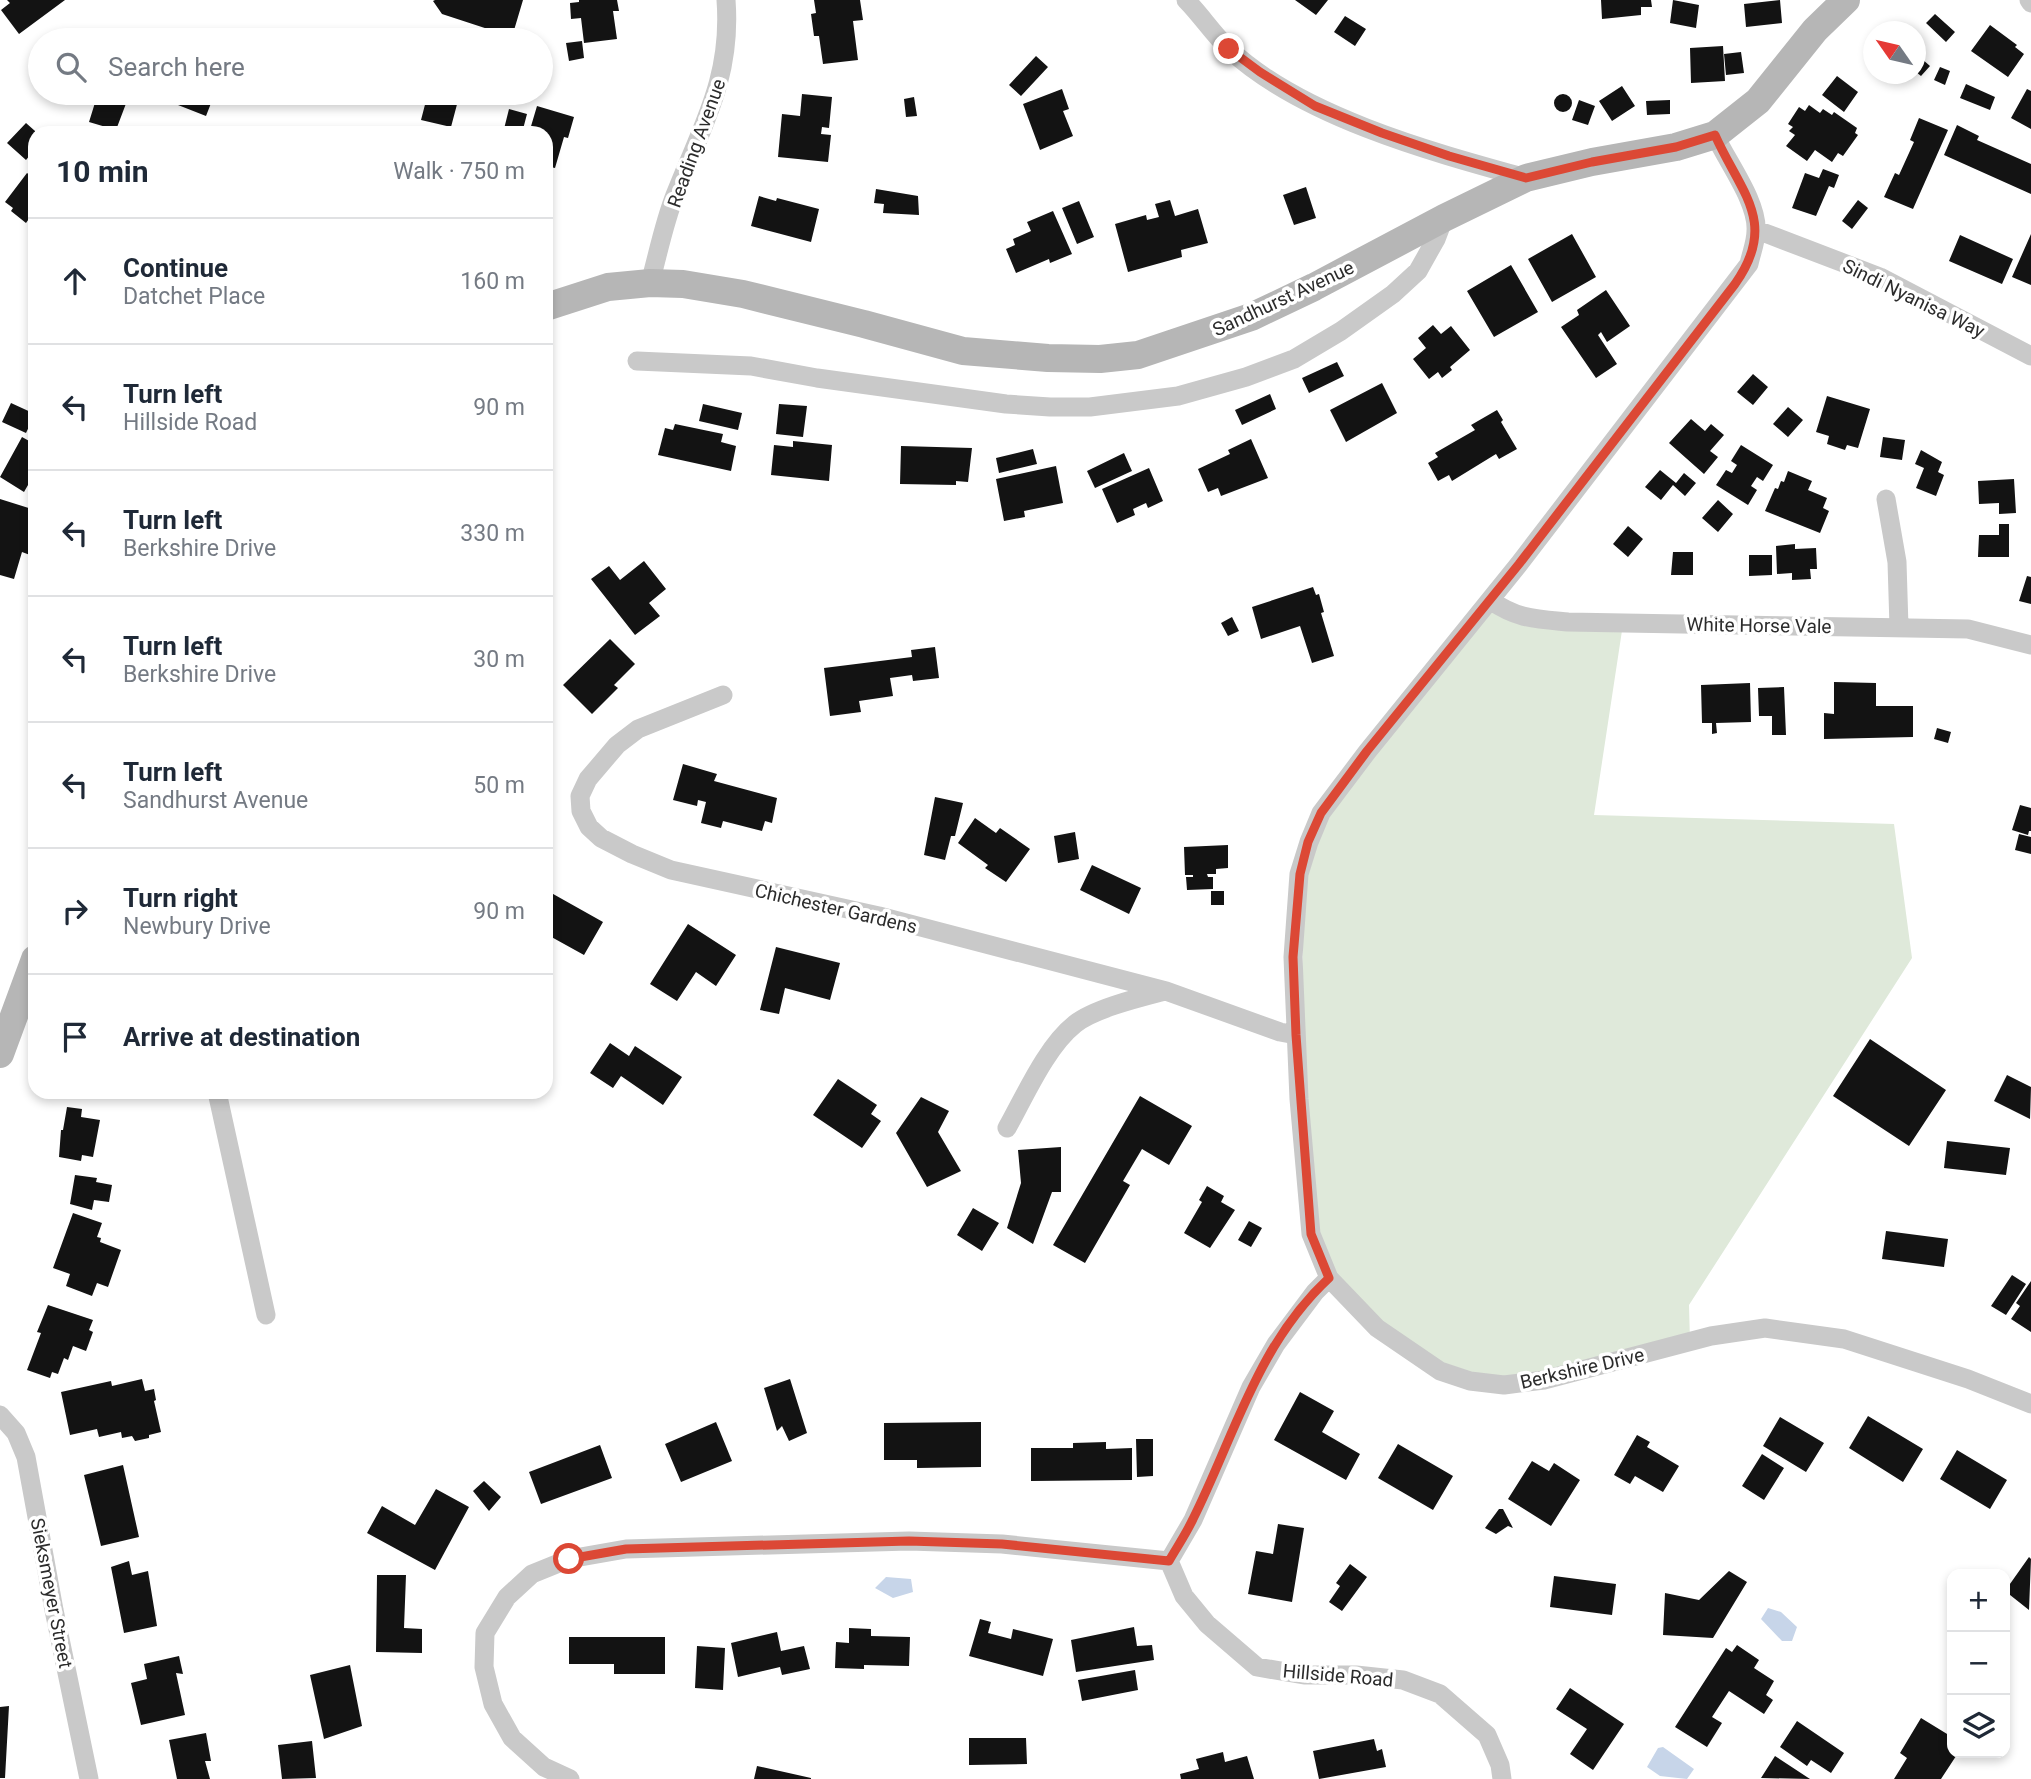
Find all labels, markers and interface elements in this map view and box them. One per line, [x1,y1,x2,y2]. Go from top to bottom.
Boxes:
north arrow [1863,21,1926,84]
search box [28,28,553,105]
route end [1213,33,1244,64]
icon: search [52,48,90,86]
text: Search here [108,52,245,82]
street label: Reading Avenue [662,76,730,211]
text: 10 min [56,154,149,189]
text: Walk · 750 m [393,158,525,185]
text: Continue [123,253,228,283]
street label: Sindi Nyanisa Way [1839,254,1988,343]
street label: Sandhurst Avenue [1209,256,1357,341]
icon: ahead [56,262,94,300]
text: 160 m [460,268,525,295]
text: Datchet Place [123,283,265,310]
text: Turn left [123,379,222,409]
icon: left [56,388,94,426]
text: 90 m [473,394,525,421]
text: Hillside Road [123,409,257,436]
text: Turn left [123,505,222,535]
icon: left [56,514,94,552]
text: 330 m [460,520,525,547]
text: Berkshire Drive [123,535,276,562]
street label: White Horse Vale [1686,613,1832,638]
text: Turn left [123,631,222,661]
icon: left [56,640,94,678]
text: 30 m [473,646,525,673]
text: Berkshire Drive [123,661,276,688]
text: Turn left [123,757,222,787]
icon: left [56,766,94,804]
text: 50 m [473,772,525,799]
text: Sandhurst Avenue [123,787,308,814]
street label: Chichester Gardens [753,879,919,938]
text: Turn right [123,883,238,913]
icon: right [56,892,94,930]
text: 90 m [473,898,525,925]
text: Newbury Drive [123,913,271,940]
icon: arrive [56,1018,94,1056]
text: Arrive at destination [123,1022,360,1052]
street label: Berkshire Drive [1518,1343,1646,1394]
street label: Sieksmeyer Street [26,1516,77,1670]
route start [553,1543,584,1574]
map controls [1947,1569,2010,1758]
button: + [1947,1569,2010,1632]
button: − [1947,1632,2010,1695]
street label: Hillside Road [1282,1659,1394,1692]
button: layers [1947,1695,2010,1758]

